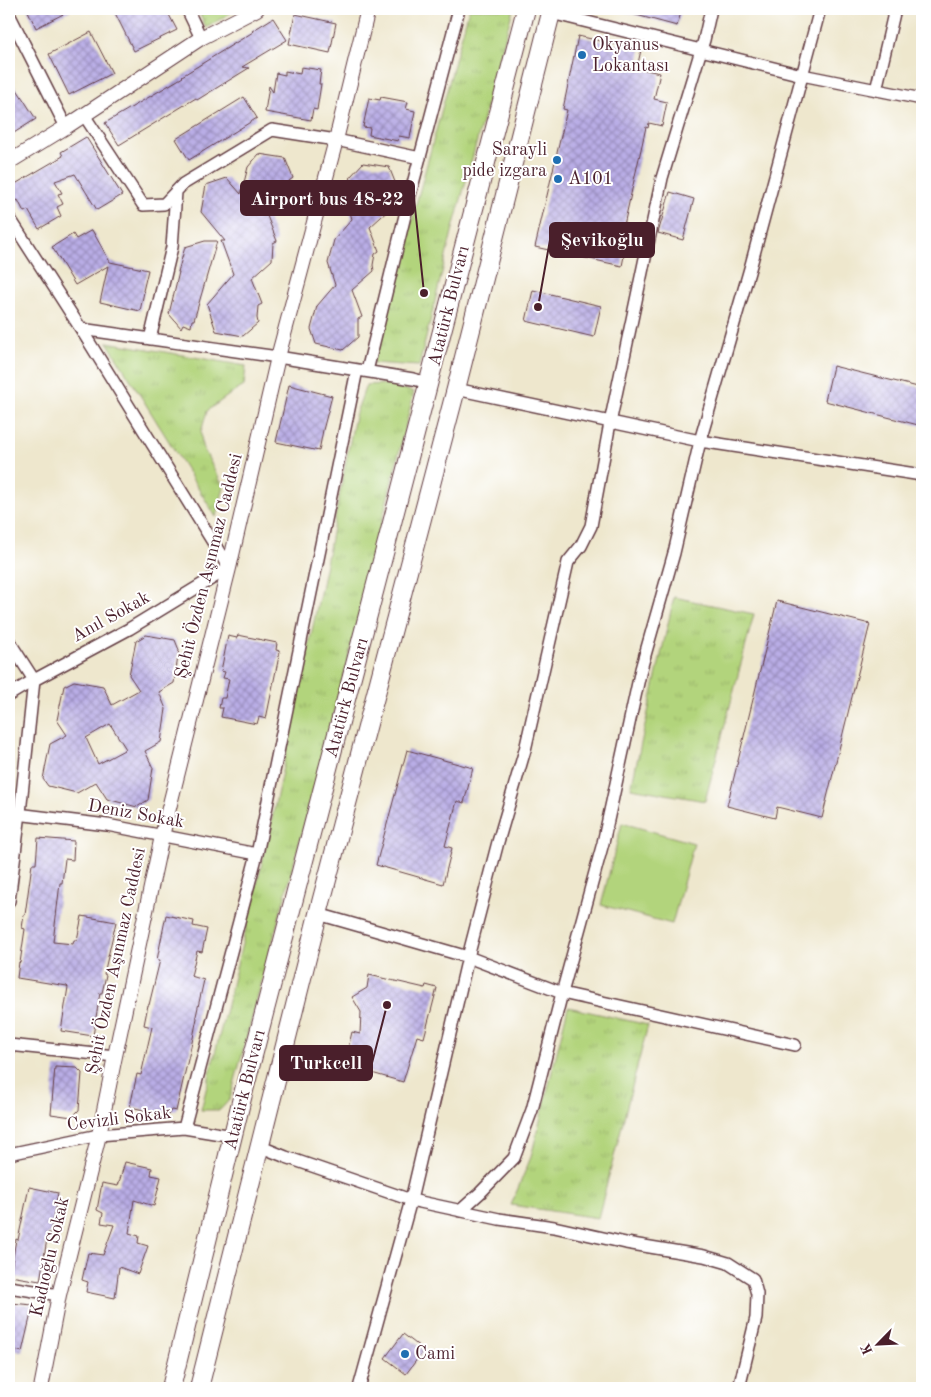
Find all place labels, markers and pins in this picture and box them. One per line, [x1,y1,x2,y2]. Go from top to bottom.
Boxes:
place label: Okyanus Lokantası [592,36,669,75]
marker: Okyanus Lokantası [576,49,588,61]
place label: Sarayli pide izgara [462,141,547,180]
marker: Sarayli pide izgara [551,154,563,166]
place label: A101 [568,170,613,188]
marker: A101 [552,173,564,185]
callout: Airport bus 48-22 [241,181,414,215]
callout: Şevikoğlu [550,223,654,257]
callout: Turkcell [280,1046,372,1080]
place label: Cami [415,1345,455,1363]
marker: Cami [399,1348,411,1360]

